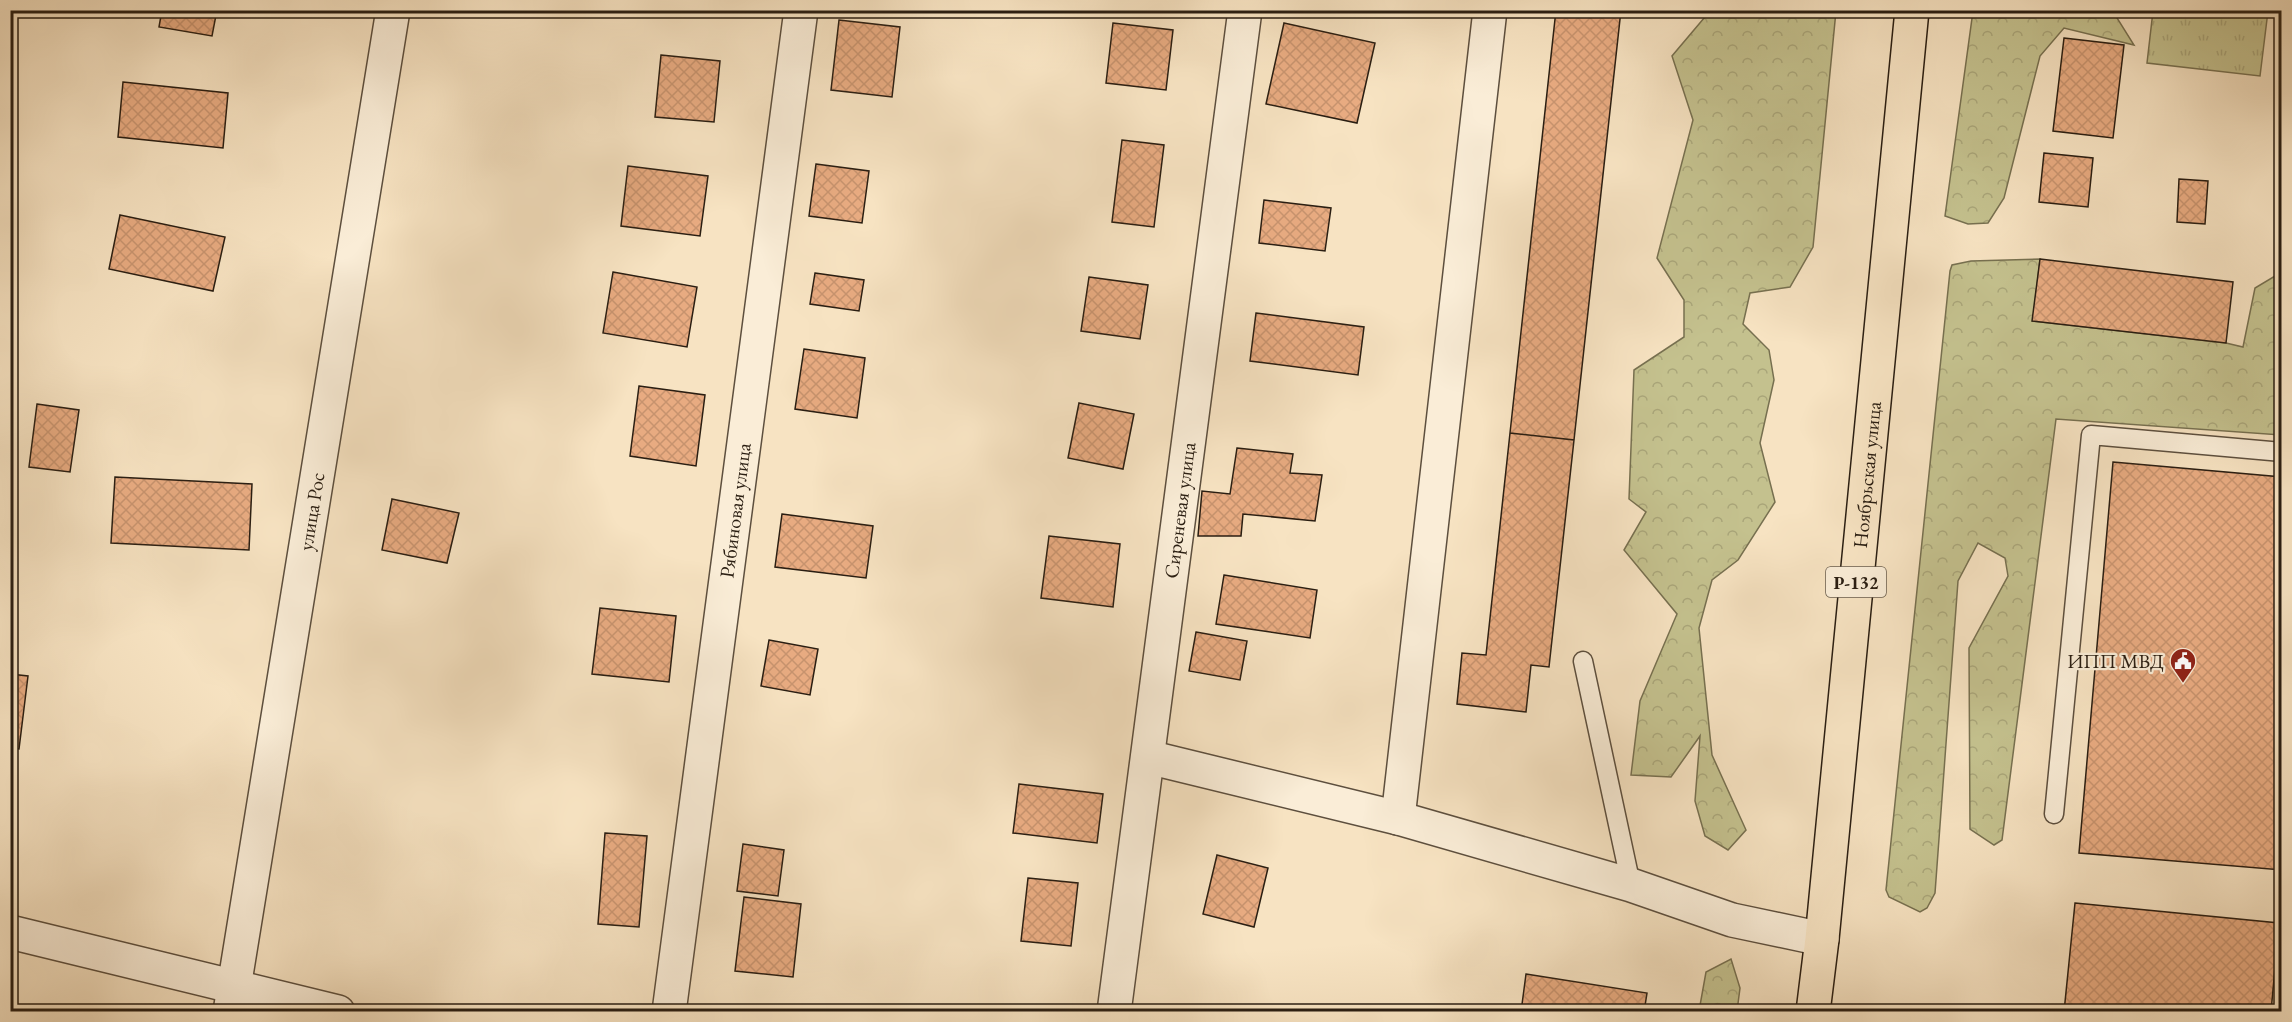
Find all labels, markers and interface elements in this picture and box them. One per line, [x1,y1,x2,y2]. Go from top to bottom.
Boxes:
street label: Ноябрьская улица [1847,400,1887,549]
street label: Сиреневая улица [1158,440,1201,580]
street label: Рябиновая улица [713,441,757,579]
street label: улица Рос [292,471,331,553]
road number: Р-132 [1826,567,1886,597]
public building icon: ИПП МВД [2168,646,2198,684]
place label: ИПП МВД [2067,648,2164,674]

